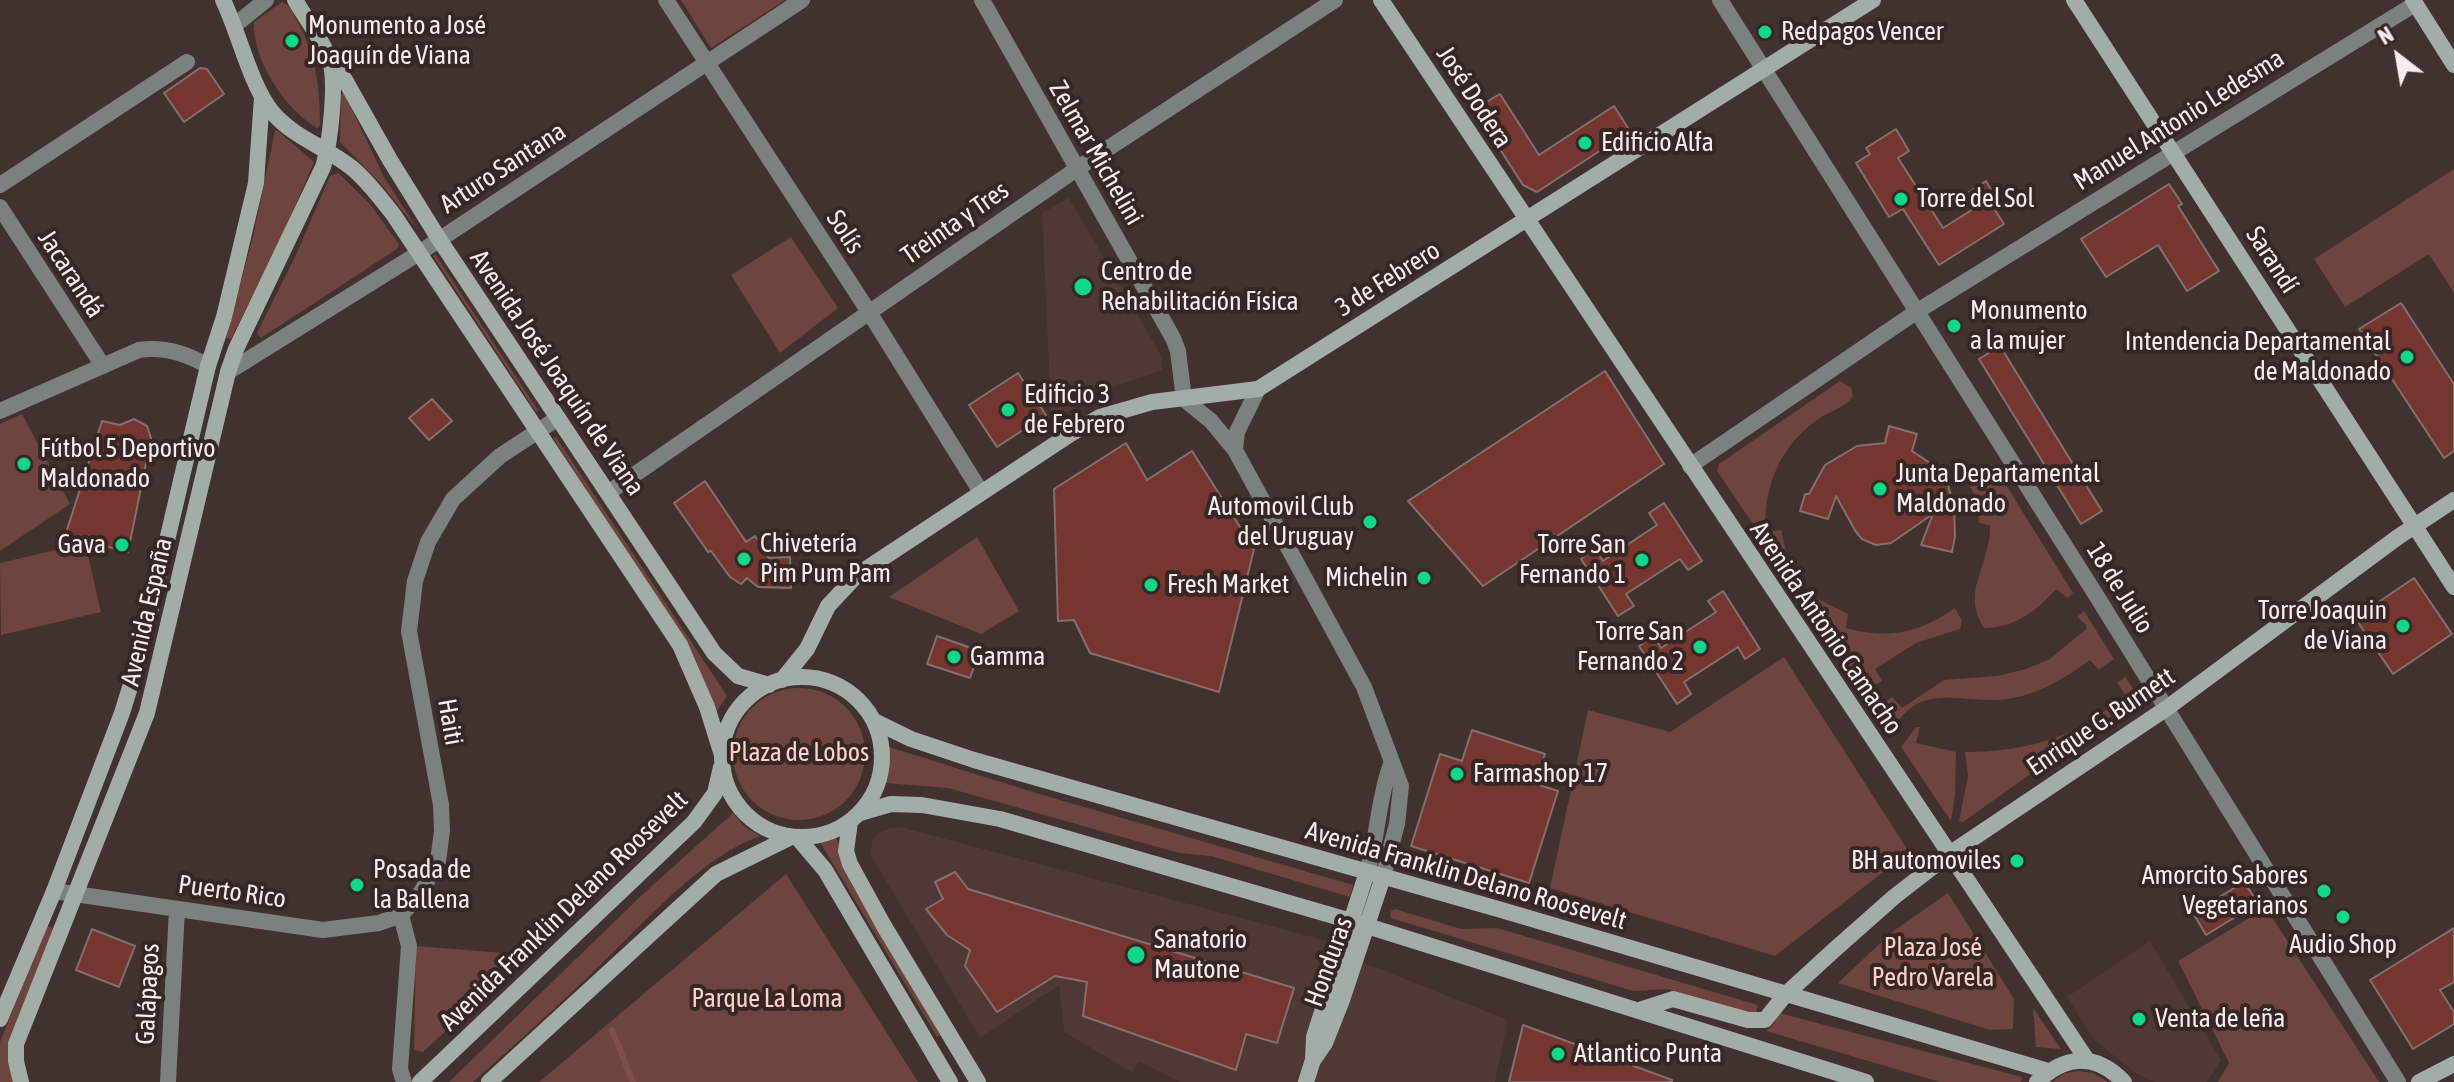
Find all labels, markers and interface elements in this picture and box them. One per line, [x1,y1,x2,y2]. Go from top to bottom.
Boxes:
place label: Monumento a José Joaquín de Viana [308,10,486,72]
place label: Redpagos Vencer [1781,16,1943,48]
north arrow [2358,16,2438,96]
text: N [2373,21,2398,50]
marker: Redpagos Vencer [1756,23,1774,41]
marker: Monumento a José Joaquín de Viana [283,32,301,50]
street label: José Dodera [1430,40,1518,154]
street label: Manuel Antonio Ledesma [2068,43,2290,197]
street label: Zelmar Michelini [1042,75,1150,231]
street label: Arturo Santana [434,116,572,220]
place label: Edificio Alfa [1601,127,1714,159]
marker: Edificio Alfa [1576,134,1594,152]
street label: Treinta y Tres [895,175,1015,271]
place label: Torre del Sol [1917,183,2034,215]
marker: Torre del Sol [1892,190,1910,208]
street label: Solís [820,205,870,259]
street label: Sarandí [2239,221,2305,299]
street label: Jacarandá [31,224,111,324]
street label: 3 de Febrero [1330,235,1446,323]
street label: Avenida José Joaquín de Viana [463,244,651,502]
place label: Centro de Rehabilitación Física [1101,256,1299,318]
marker: Centro de Rehabilitación Física [1072,276,1094,298]
place label: Monumento a la mujer [1970,295,2087,356]
marker: Monumento a la mujer [1945,317,1963,335]
place label: Intendencia Departamental de Maldonado [2125,326,2391,388]
marker: Intendencia Departamental de Maldonado [2398,348,2416,366]
place label: Edificio 3 de Febrero [1024,379,1125,440]
marker: Edificio 3 de Febrero [999,401,1017,419]
place label: Fútbol 5 Deportivo Maldonado [40,433,215,494]
marker: Fútbol 5 Deportivo Maldonado [15,455,33,473]
place label: Junta Departamental Maldonado [1896,458,2100,520]
marker: Junta Departamental Maldonado [1871,480,1889,498]
place label: Automovil Club del Uruguay [1208,491,1354,552]
marker: Automovil Club del Uruguay [1361,513,1379,531]
street label: Avenida Antonio Camacho [1743,516,1909,740]
place label: Chivetería Pim Pum Pam [760,528,891,590]
place label: Gava [58,529,106,561]
place label: Torre San Fernando 1 [1519,529,1626,590]
street label: Avenida España [115,535,179,689]
marker: Gava [113,536,131,554]
street label: 18 de Julio [2080,537,2160,639]
marker: Chivetería Pim Pum Pam [735,550,753,568]
marker: Torre San Fernando 1 [1633,551,1651,569]
place label: Michelin [1325,562,1408,594]
place label: Fresh Market [1167,569,1289,601]
marker: Michelin [1415,569,1433,587]
marker: Fresh Market [1142,576,1160,594]
place label: Torre Joaquin de Viana [2258,595,2387,656]
place label: Torre San Fernando 2 [1577,616,1684,678]
marker: Torre Joaquin de Viana [2394,617,2412,635]
marker: Torre San Fernando 2 [1691,638,1709,656]
place label: Gamma [970,641,1045,673]
marker: Gamma [945,648,963,666]
street label: Enrique G. Burnett [2021,661,2181,783]
street label: Haiti [431,696,469,748]
park label: Plaza de Lobos [729,737,869,769]
place label: Farmashop 17 [1473,758,1608,790]
marker: Farmashop 17 [1448,765,1466,783]
street label: Avenida Franklin Delano Roosevelt [434,784,694,1038]
street label: Avenida Franklin Delano Roosevelt [1302,815,1630,937]
place label: BH automoviles [1851,845,2001,877]
marker: BH automoviles [2008,852,2026,870]
place label: Posada de la Ballena [373,854,471,916]
place label: Amorcito Sabores Vegetarianos [2142,860,2308,922]
street label: Puerto Rico [176,869,288,915]
marker: Posada de la Ballena [348,876,366,894]
marker: Amorcito Sabores Vegetarianos [2315,882,2333,900]
marker: Audio Shop [2334,908,2352,926]
street label: Honduras [1298,913,1360,1011]
place label: Sanatorio Mautone [1154,924,1247,986]
place label: Audio Shop [2289,929,2397,961]
park label: Plaza José Pedro Varela [1872,932,1994,994]
street label: Galápagos [130,943,166,1045]
marker: Sanatorio Mautone [1125,944,1147,966]
park label: Parque La Loma [691,983,843,1015]
place label: Venta de leña [2155,1003,2285,1035]
marker: Venta de leña [2130,1010,2148,1028]
place label: Atlantico Punta [1574,1038,1722,1070]
marker: Atlantico Punta [1549,1045,1567,1063]

